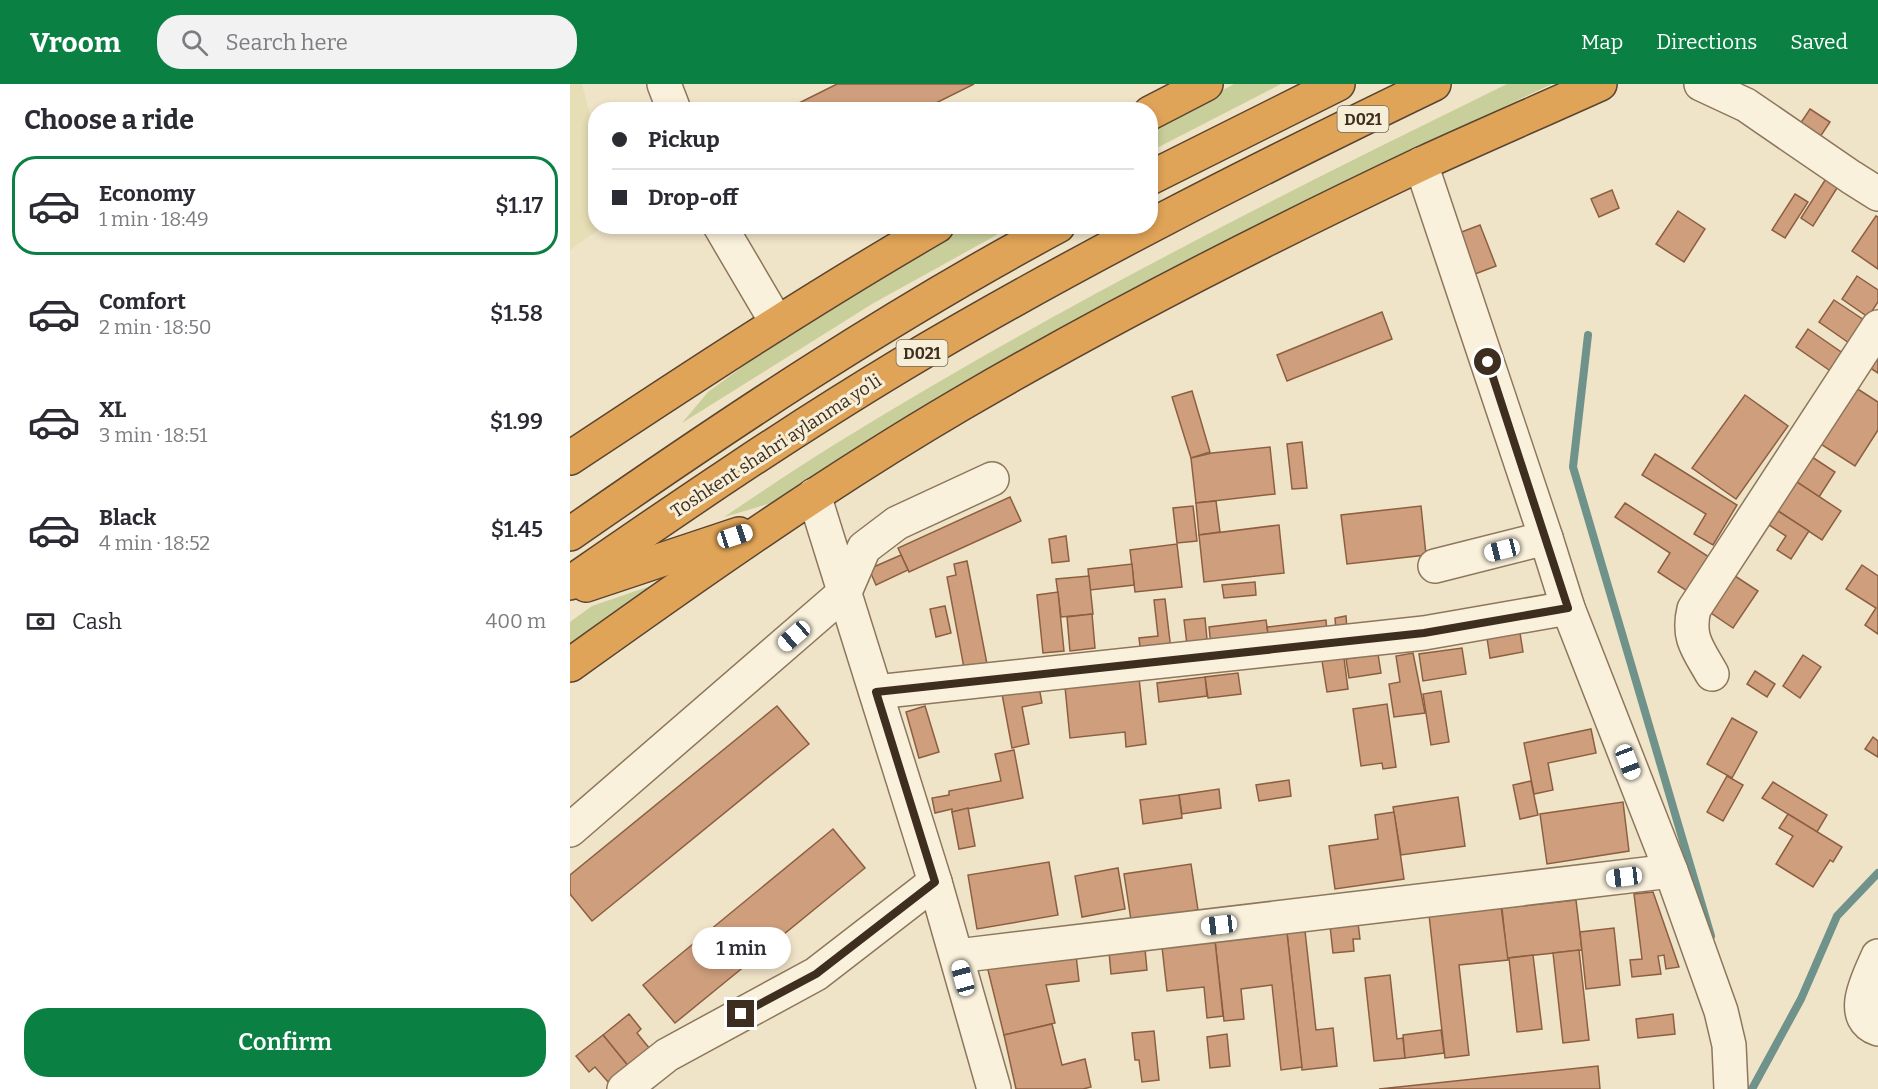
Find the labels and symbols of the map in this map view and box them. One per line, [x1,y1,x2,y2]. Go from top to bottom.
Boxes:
road number: D021 [1338,106,1388,132]
road number: D021 [896,340,948,366]
route start [1474,348,1501,375]
street label: Toshkent shahri aylanma yoʻli [667,370,885,522]
car [715,522,755,550]
car [1482,537,1522,563]
car [775,617,813,655]
car [1613,742,1643,782]
car [1605,866,1643,888]
car [1200,914,1238,936]
callout: 1 min [692,927,790,969]
car [950,958,976,998]
route end [727,1000,754,1027]

